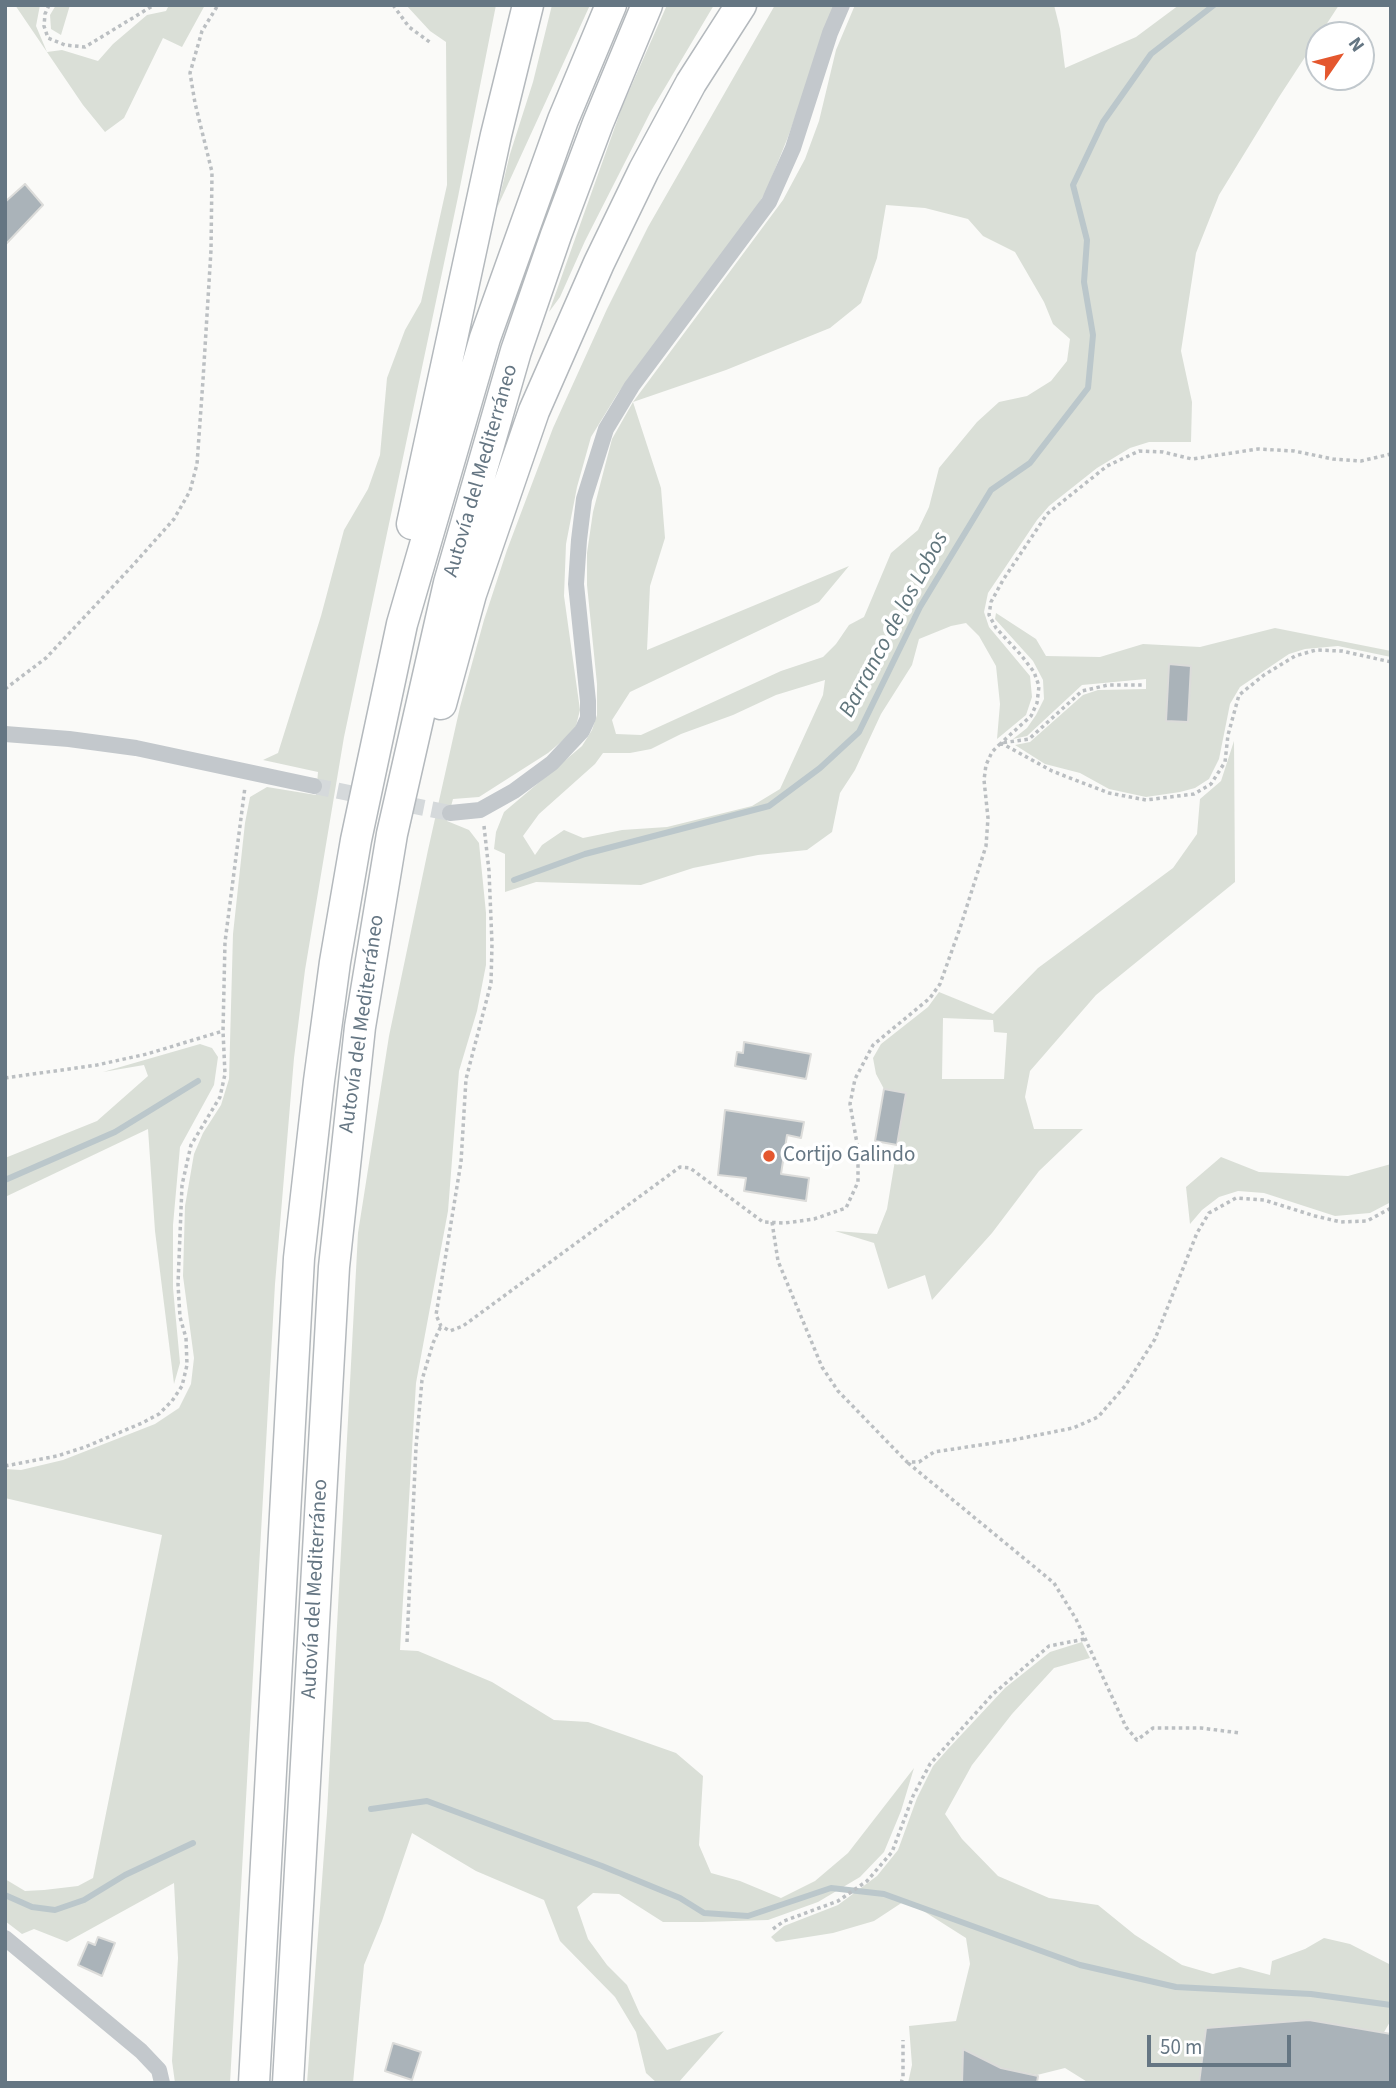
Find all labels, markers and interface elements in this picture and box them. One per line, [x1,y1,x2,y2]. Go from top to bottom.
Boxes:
north arrow [1305,21,1375,91]
text: N [1341,32,1371,58]
street label: Autovía del Mediterráneo [440,362,524,580]
water label: Barranco de los Lobos [834,527,956,723]
street label: Autovía del Mediterráneo [335,913,391,1135]
place label: Cortijo Galindo [783,1143,915,1169]
marker: Cortijo Galindo [761,1148,777,1164]
street label: Autovía del Mediterráneo [298,1479,334,1699]
scale bar [1151,2022,1294,2066]
text: 50 m [1160,2032,1202,2062]

